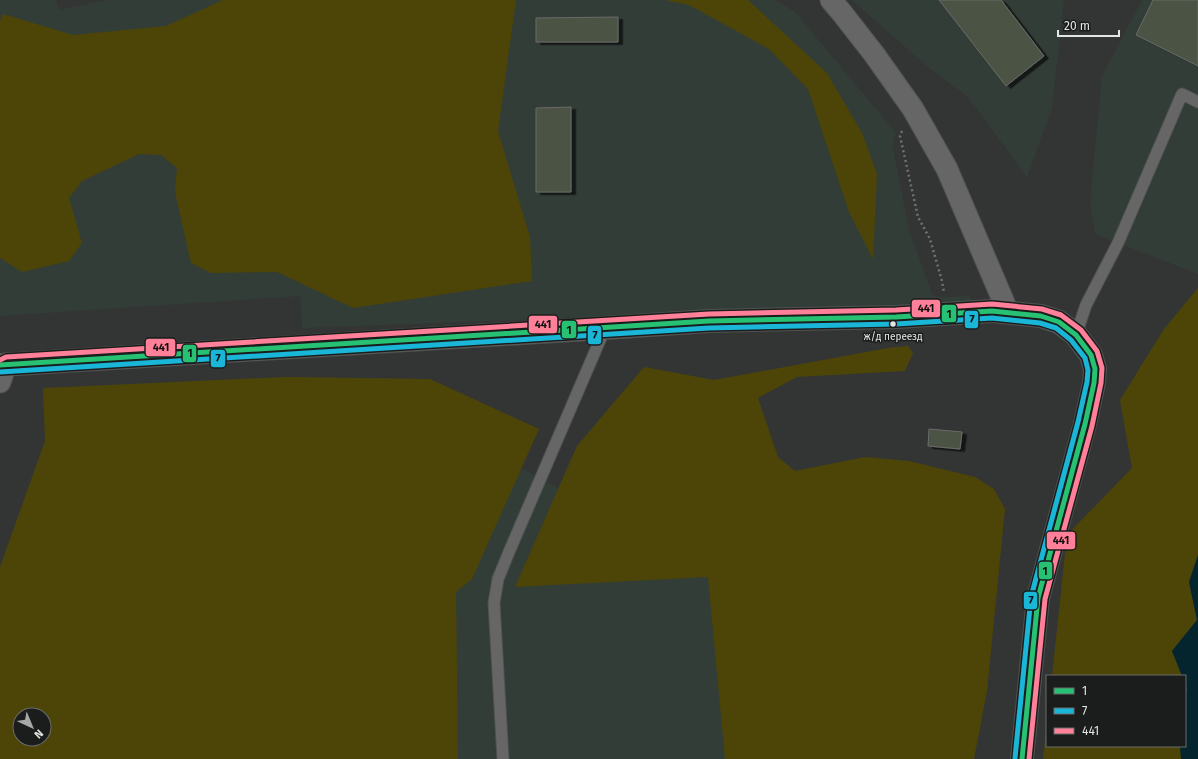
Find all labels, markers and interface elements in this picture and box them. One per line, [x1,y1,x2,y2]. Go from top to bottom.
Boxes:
scale bar [1058,12,1119,38]
text: 20 m [1064,19,1090,33]
line badge: 441 [911,299,941,318]
text: 441 [918,302,934,315]
line badge: 1 [941,304,957,323]
text: 1 [946,308,952,321]
line badge: 7 [964,310,979,329]
text: 7 [969,313,975,326]
line badge: 441 [528,315,558,334]
text: 441 [535,318,551,331]
marker: ж/д переезд [888,319,898,329]
line badge: 1 [561,320,577,339]
text: 1 [566,324,572,337]
line badge: 7 [587,325,602,345]
text: 7 [592,329,598,342]
place label: ж/д переезд [863,331,923,343]
line badge: 441 [145,338,176,357]
text: 441 [153,341,169,354]
line badge: 1 [182,344,197,363]
text: 1 [187,347,193,360]
line badge: 7 [210,349,226,368]
text: 7 [215,352,221,365]
line badge: 441 [1046,531,1076,550]
text: 441 [1053,534,1069,547]
line badge: 1 [1038,561,1053,580]
text: 1 [1042,565,1048,578]
line badge: 7 [1023,591,1038,610]
text: 7 [1028,594,1034,607]
legend [1046,675,1186,747]
text: 1 [1082,684,1087,698]
text: 7 [1082,704,1087,718]
north arrow [12,707,52,747]
text: 441 [1082,724,1099,738]
text: N [31,727,46,741]

